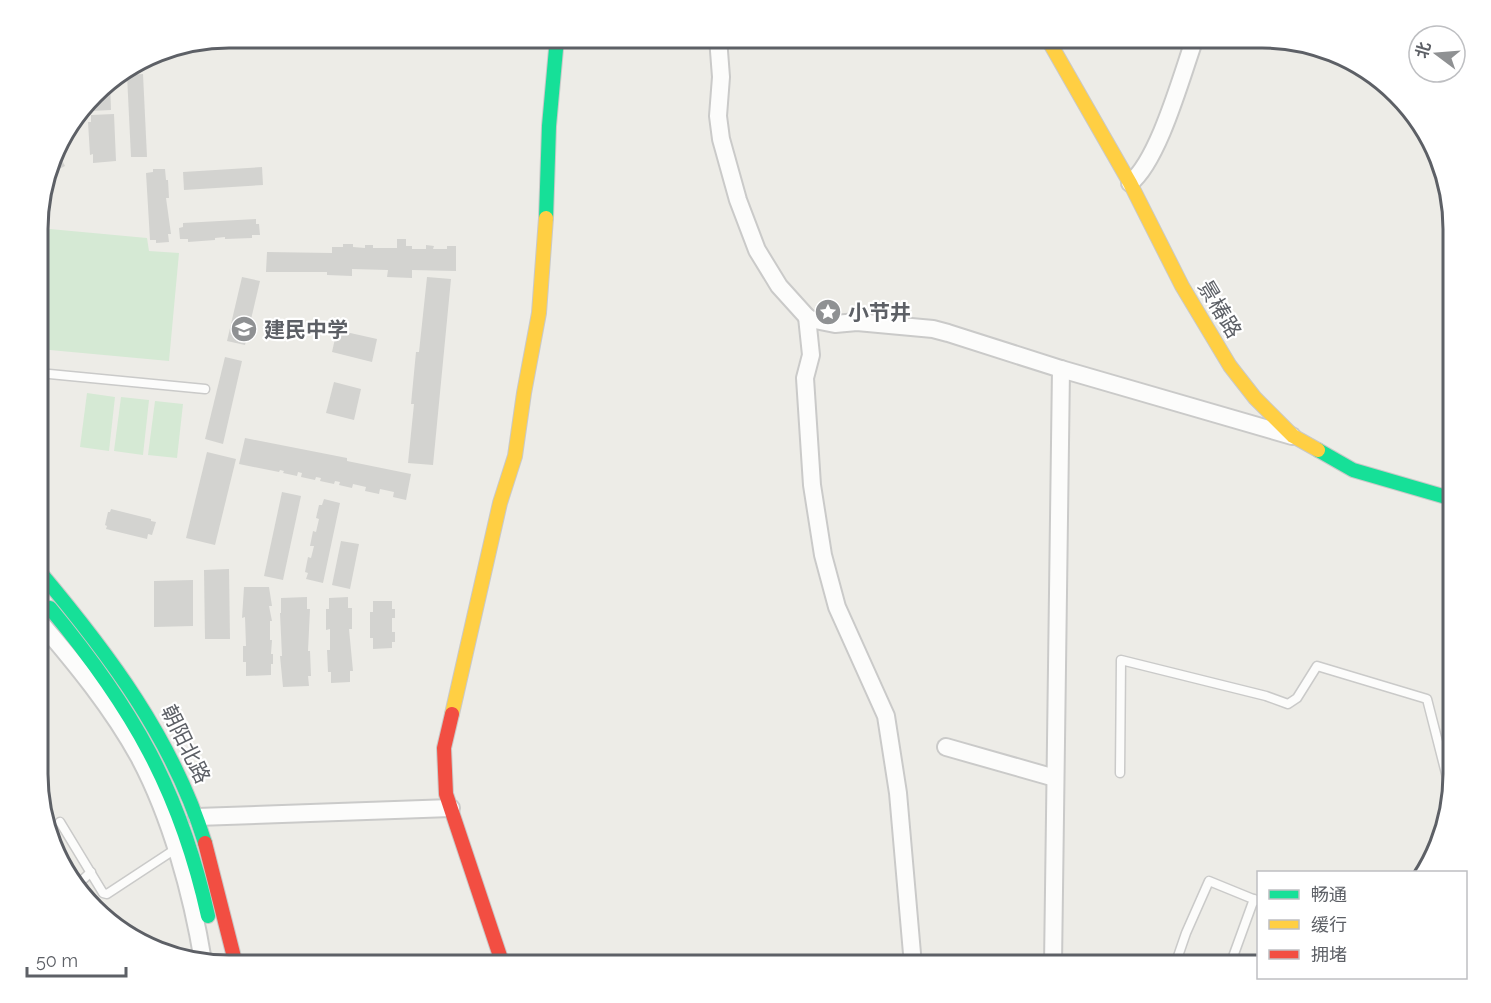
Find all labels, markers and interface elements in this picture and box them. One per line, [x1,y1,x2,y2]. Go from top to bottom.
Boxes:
north arrow [1407,24,1467,84]
text: 北 [1412,40,1434,60]
street label: 景椿路 [1193,276,1247,342]
place icon: 小节井 [813,297,843,327]
place label: 小节井 [848,300,911,325]
school or university icon: 建民中学 [229,314,259,344]
place label: 建民中学 [264,317,348,342]
street label: 朝阳北路 [156,701,216,787]
legend [1257,871,1467,979]
text: 畅通 [1311,884,1347,905]
text: 缓行 [1311,914,1347,935]
scale bar [27,940,126,978]
text: 拥堵 [1311,944,1347,965]
text: 50 m [36,950,78,971]

